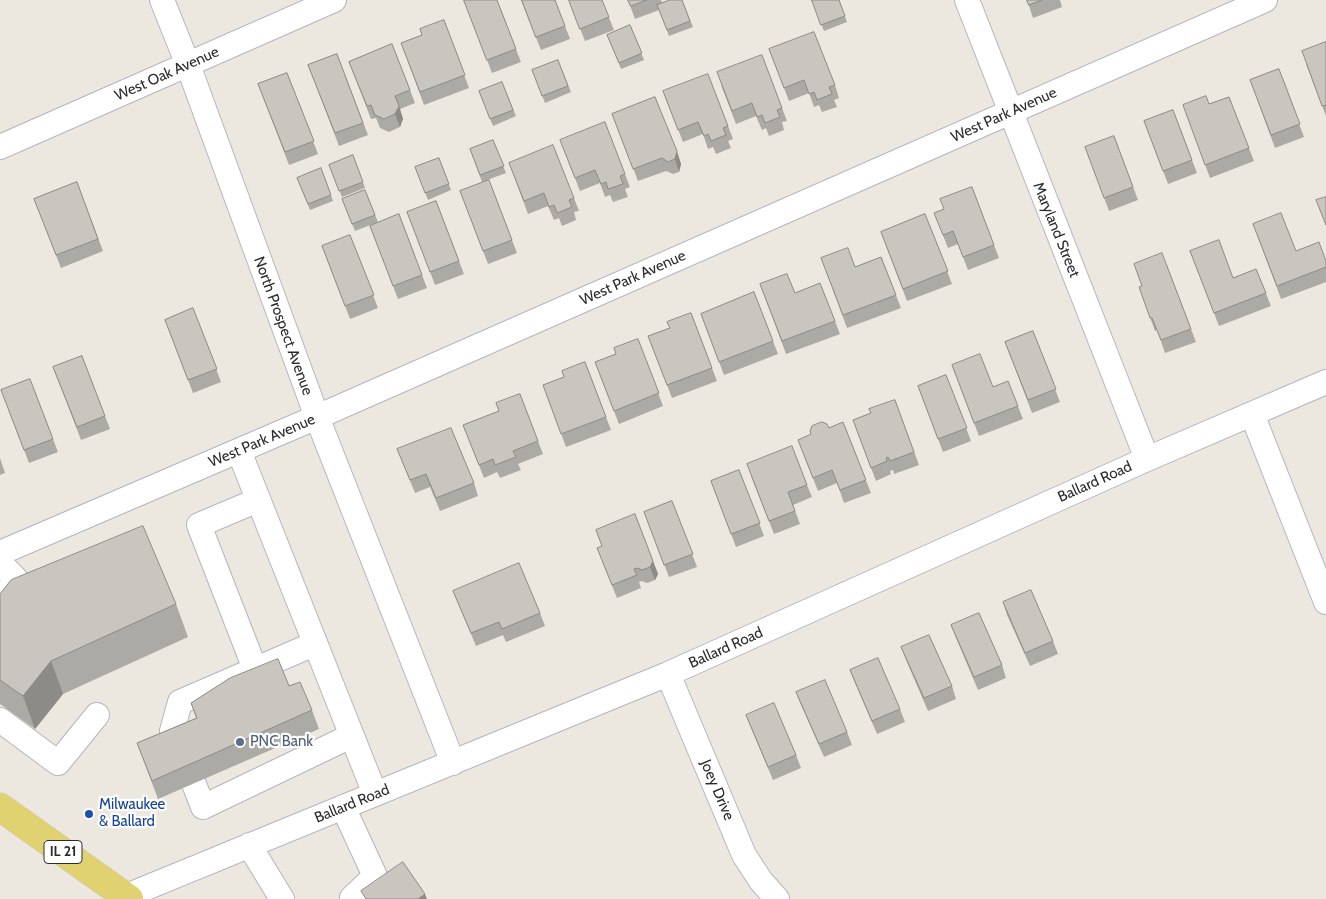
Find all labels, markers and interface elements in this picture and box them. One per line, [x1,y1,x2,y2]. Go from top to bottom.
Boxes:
street label: West Oak Avenue [112,43,222,105]
street label: West Park Avenue [948,84,1060,146]
street label: Maryland Street [1029,180,1083,280]
street label: West Park Avenue [577,247,689,309]
street label: North Prospect Avenue [250,254,316,398]
street label: West Park Avenue [206,410,318,472]
street label: Ballard Road [1055,458,1135,506]
street label: Ballard Road [686,624,766,672]
place label: PNC Bank [250,733,313,751]
marker: PNC Bank [234,736,246,748]
street label: Joey Drive [696,757,738,823]
street label: Ballard Road [312,781,392,827]
place label: Milwaukee & Ballard [99,796,165,831]
marker: Milwaukee & Ballard [83,808,95,820]
road number: IL 21 [44,840,82,864]

